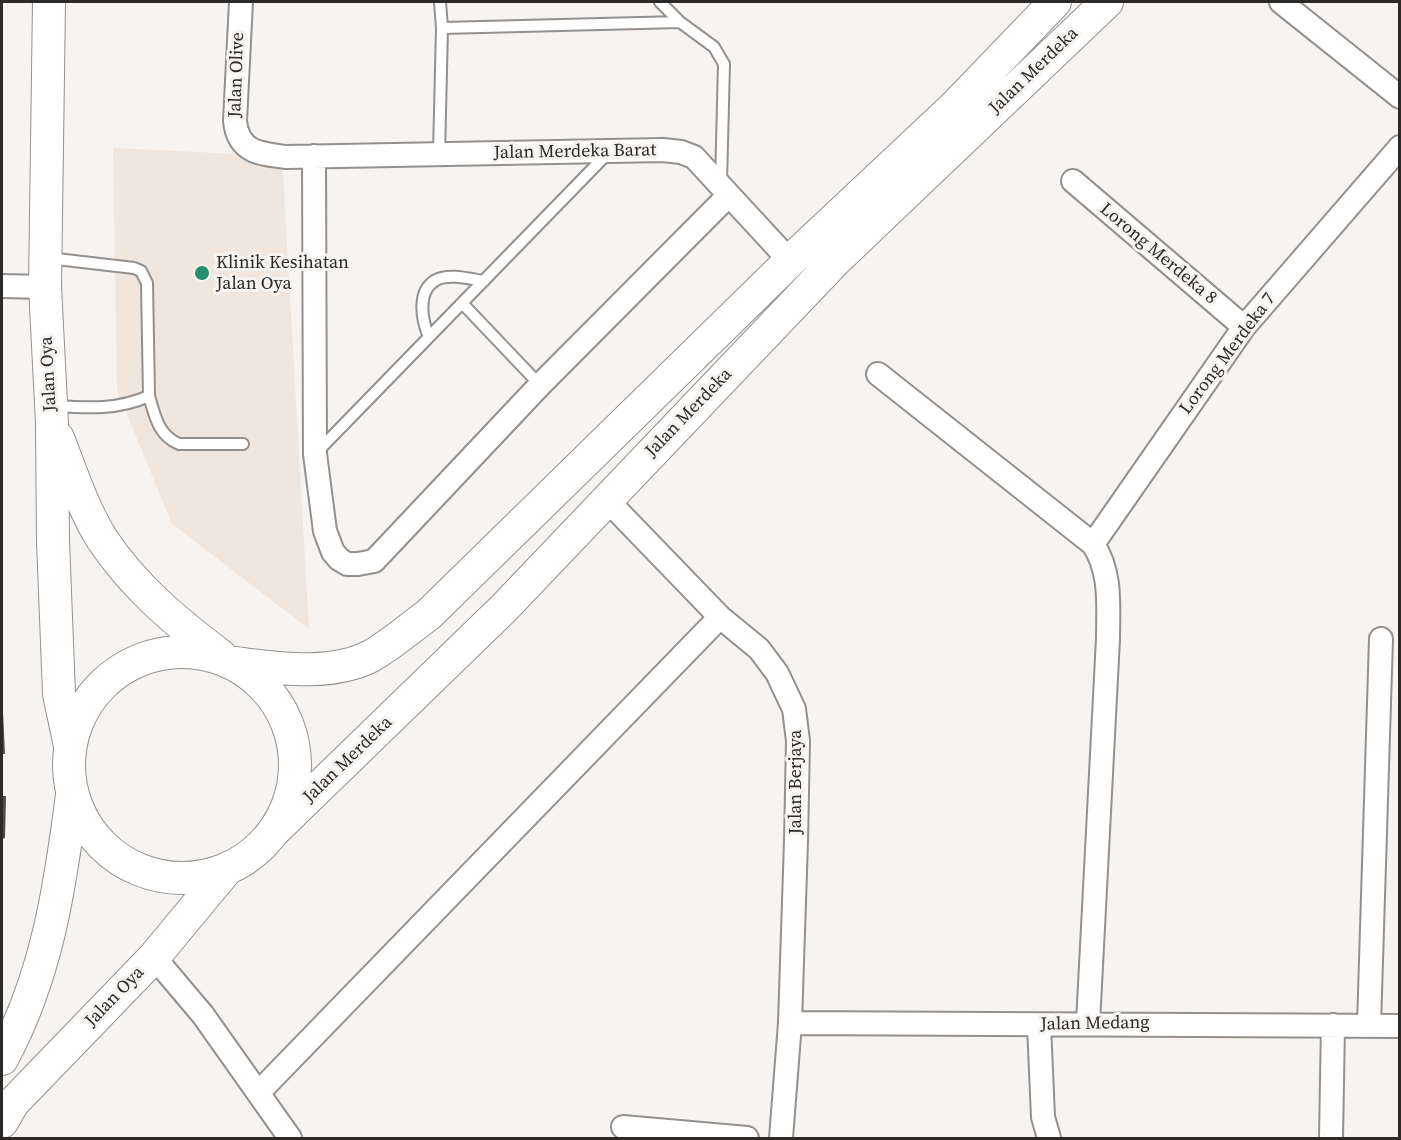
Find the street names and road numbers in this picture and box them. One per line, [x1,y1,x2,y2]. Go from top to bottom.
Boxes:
street label: Jalan Merdeka [985,23,1083,119]
street label: Jalan Olive [225,32,249,118]
street label: Jalan Merdeka Barat [494,140,656,164]
street label: Lorong Merdeka 8 [1095,199,1221,309]
street label: Lorong Merdeka 7 [1175,289,1281,419]
street label: Jalan Oya [36,336,62,412]
street label: Jalan Merdeka [641,364,737,462]
street label: Jalan Merdeka [299,712,397,808]
street label: Jalan Berjaya [785,730,807,834]
street label: Jalan Oya [81,962,149,1032]
street label: Jalan Medang [1040,1012,1150,1036]

